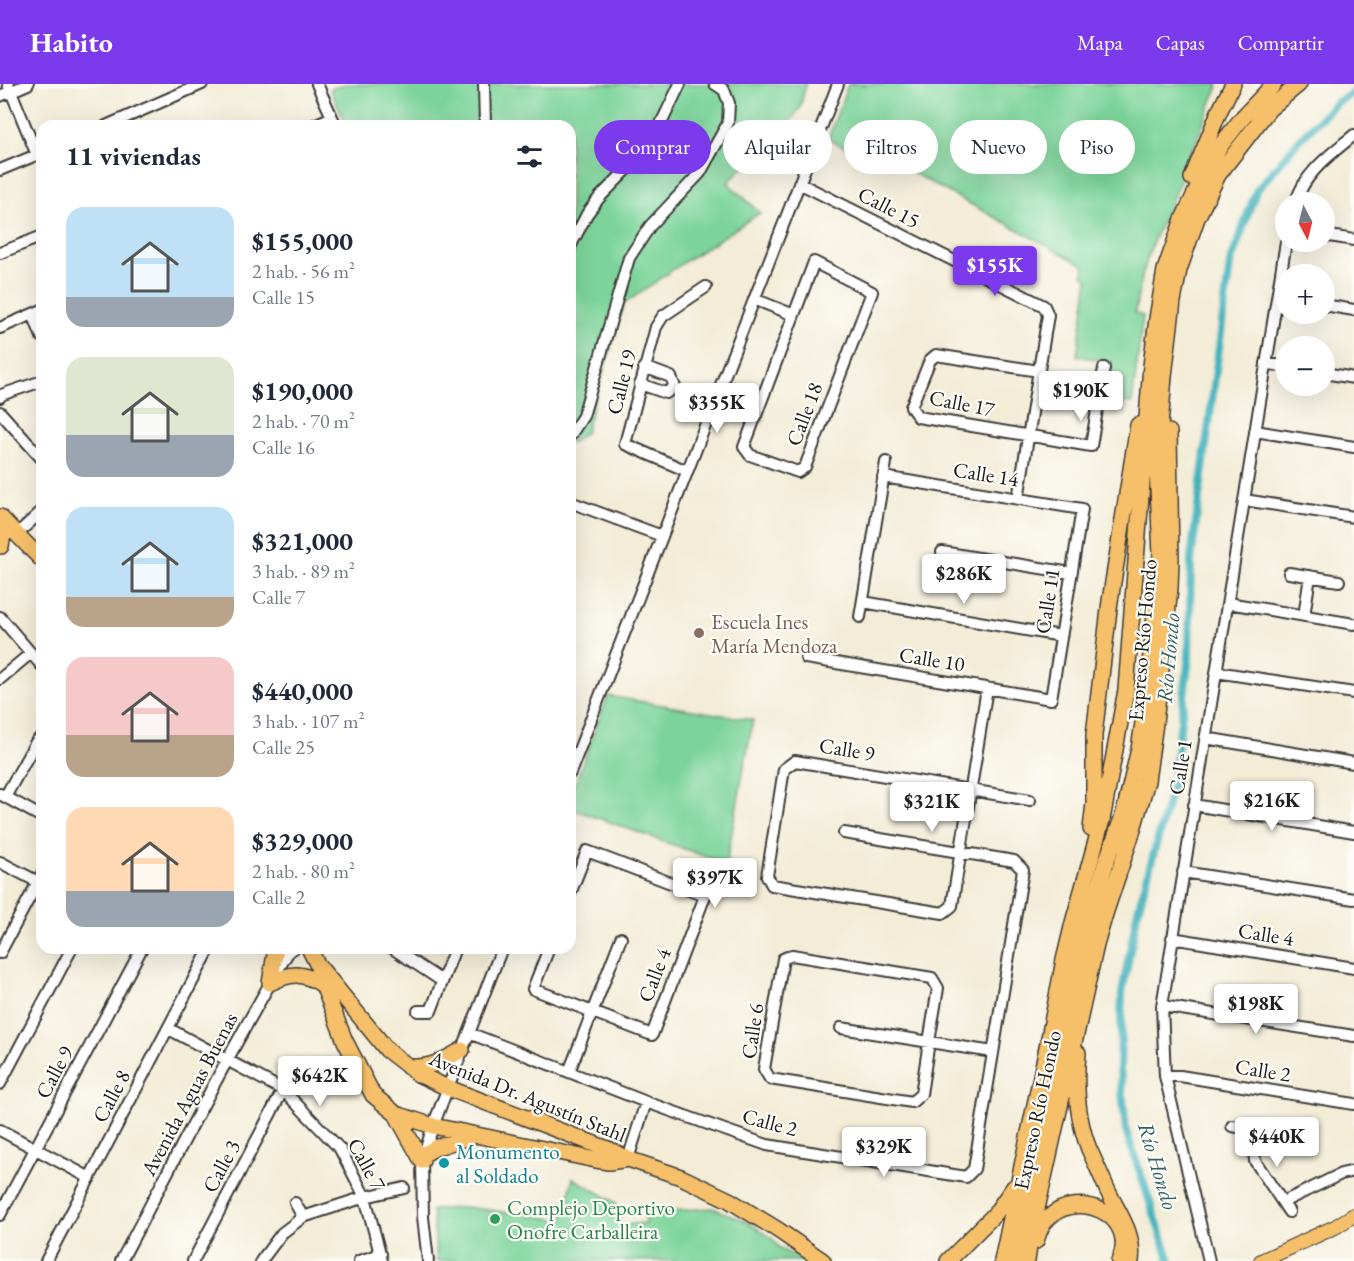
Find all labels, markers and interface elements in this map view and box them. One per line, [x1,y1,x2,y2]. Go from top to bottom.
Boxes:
text: Habito [30,24,113,60]
text: Mapa [1077,29,1123,56]
text: Capas [1156,29,1205,56]
text: Compartir [1238,29,1324,56]
chip: Comprar [594,120,711,174]
chip: Alquilar [723,120,832,174]
chip: Filtros [844,120,938,174]
chip: Nuevo [950,120,1047,174]
chip: Piso [1059,120,1135,174]
text: 11 viviendas [66,139,201,173]
icon: filters [513,140,546,173]
street label: Calle 15 [854,180,924,234]
north arrow [1275,192,1335,252]
map controls [1275,192,1335,396]
text: $155,000 [252,224,353,258]
icon: home [114,231,186,303]
pin: $155K [953,246,1037,297]
text: $155K [967,252,1023,278]
text: 2 hab. · 56 m² [252,258,355,284]
button: + [1275,264,1335,324]
text: Calle 15 [252,284,315,310]
button: − [1275,336,1335,396]
street label: Calle 19 [600,347,642,417]
pin: $190K [1039,371,1123,422]
text: $190,000 [252,374,353,408]
text: $190K [1053,377,1109,403]
street label: Calle 18 [780,378,828,450]
icon: home [114,381,186,453]
pin: $355K [675,383,759,434]
street label: Calle 17 [927,383,998,423]
text: $355K [689,389,745,415]
text: 2 hab. · 70 m² [252,408,355,434]
text: Calle 16 [252,434,315,460]
street label: Calle 14 [951,456,1022,493]
text: $321,000 [252,524,353,558]
icon: home [114,531,186,603]
pin: $286K [922,554,1006,605]
text: 3 hab. · 89 m² [252,558,355,584]
street label: Expreso Río Hondo [1121,558,1163,722]
text: $286K [936,560,992,586]
street label: Calle 11 [1029,566,1065,636]
text: Calle 7 [252,584,305,610]
place label: Escuela Ines María Mendoza [711,608,838,659]
water label: Río Hondo [1150,612,1186,704]
marker: Escuela Ines María Mendoza [692,626,706,640]
street label: Calle 10 [897,641,967,677]
text: $440,000 [252,674,353,708]
icon: home [114,681,186,753]
text: 3 hab. · 107 m² [252,708,365,734]
street label: Calle 9 [817,731,877,767]
text: Calle 25 [252,734,315,760]
street label: Calle 1 [1162,737,1198,797]
pin: $216K [1230,781,1314,832]
pin: $321K [890,782,974,833]
text: $216K [1244,787,1300,813]
text: $321K [904,788,960,814]
text: $329,000 [252,824,353,858]
icon: home [114,831,186,903]
text: 2 hab. · 80 m² [252,858,355,884]
pin: $397K [673,858,757,909]
text: $397K [687,864,743,890]
text: Calle 2 [252,884,305,910]
street label: Calle 4 [1236,916,1297,952]
street label: Calle 4 [631,943,677,1006]
pin: $198K [1214,984,1298,1035]
text: $198K [1228,990,1284,1016]
street label: Calle 6 [735,1001,769,1061]
street label: Avenida Aguas Buenas [134,1007,244,1181]
street label: Expreso Río Hondo [1007,1028,1067,1192]
street label: Calle 9 [29,1041,79,1103]
street label: Avenida Dr. Agustín Stahl [424,1044,631,1148]
street label: Calle 2 [1233,1052,1293,1088]
pin: $642K [278,1056,362,1107]
text: $642K [292,1062,348,1088]
street label: Calle 8 [86,1065,136,1127]
street label: Calle 2 [740,1102,800,1142]
pin: $440K [1235,1117,1319,1168]
water label: Río Hondo [1131,1119,1185,1213]
text: $440K [1249,1123,1305,1149]
pin: $329K [842,1127,926,1178]
street label: Calle 7 [342,1133,393,1196]
text: $329K [856,1133,912,1159]
street label: Calle 3 [196,1135,246,1197]
place label: Monumento al Soldado [456,1138,560,1189]
marker: Monumento al Soldado [437,1156,451,1170]
place label: Complejo Deportivo Onofre Carballeira [507,1194,675,1245]
marker: Complejo Deportivo Onofre Carballeira [488,1212,502,1226]

